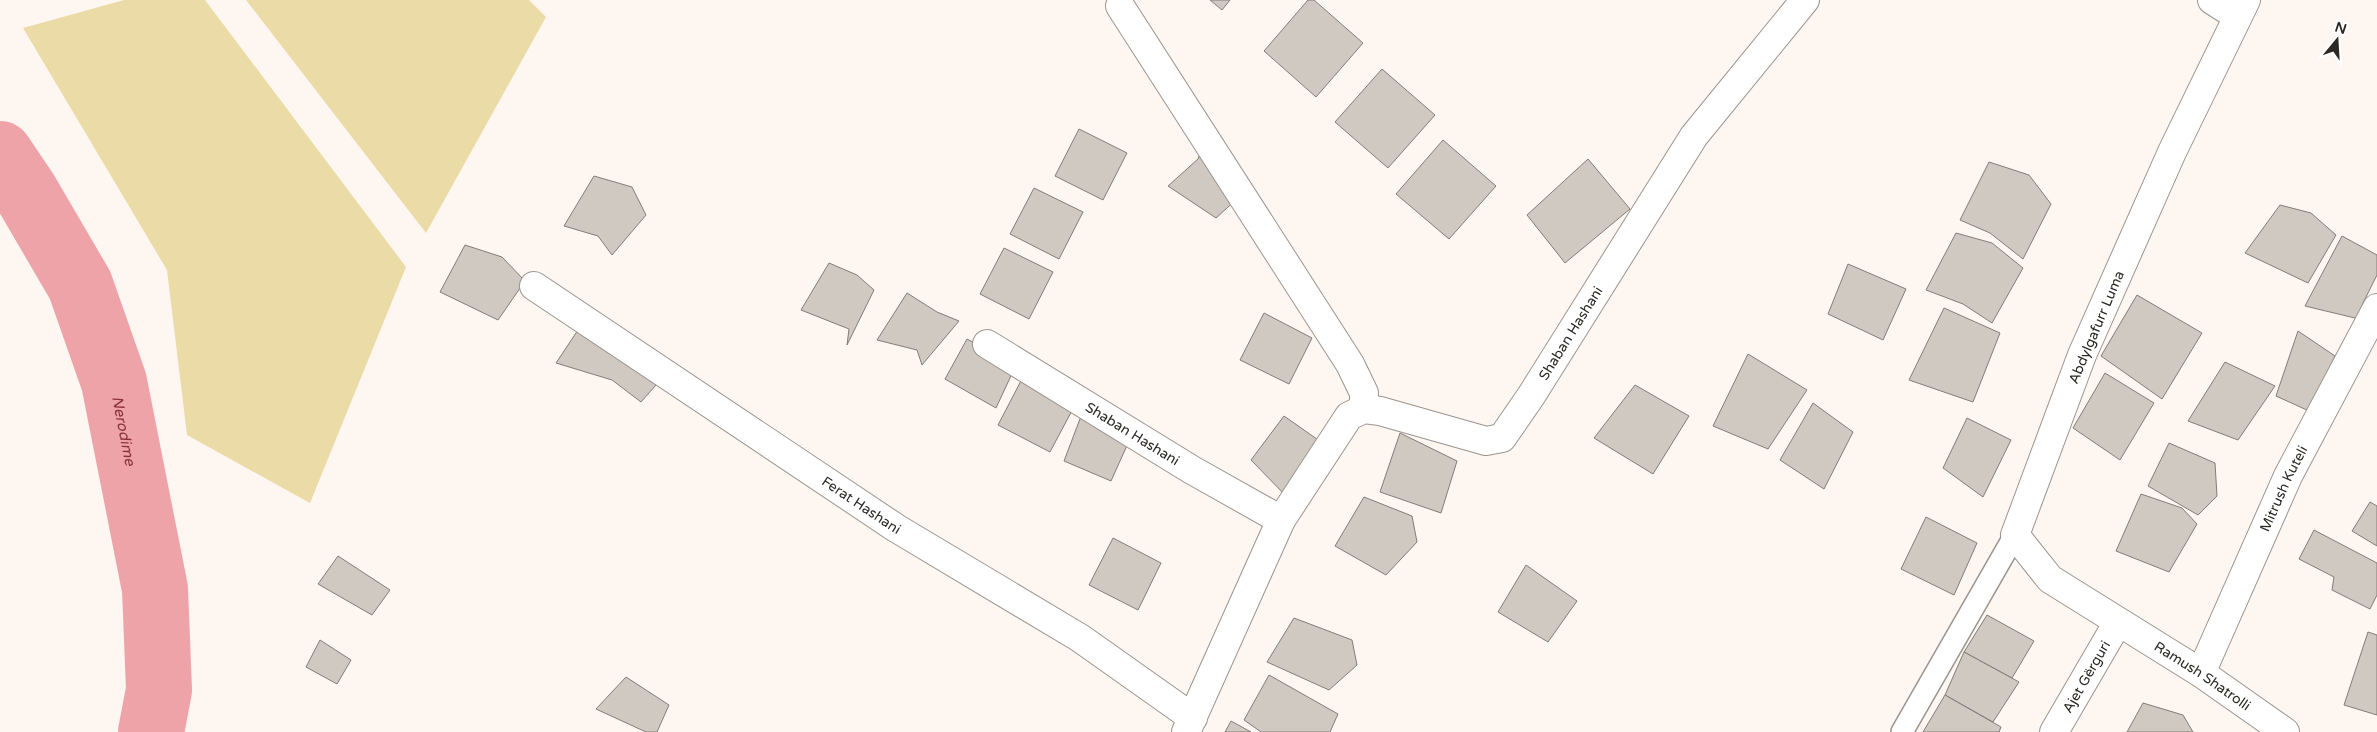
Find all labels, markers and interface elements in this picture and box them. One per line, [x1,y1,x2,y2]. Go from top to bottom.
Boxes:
north arrow [2312,15,2362,65]
text: N [2333,18,2349,38]
street label: Abdylgafurr Luma [2065,268,2128,386]
street label: Shaban Hashani [1535,283,1607,383]
water label: Nerodime [108,394,140,469]
street label: Shaban Hashani [1082,399,1183,469]
street label: Mitrush Kuteli [2256,443,2312,534]
street label: Ferat Hashani [818,473,904,538]
street label: Ajet Gërguri [2059,638,2114,716]
street label: Ramush Shatrolli [2151,638,2254,714]

